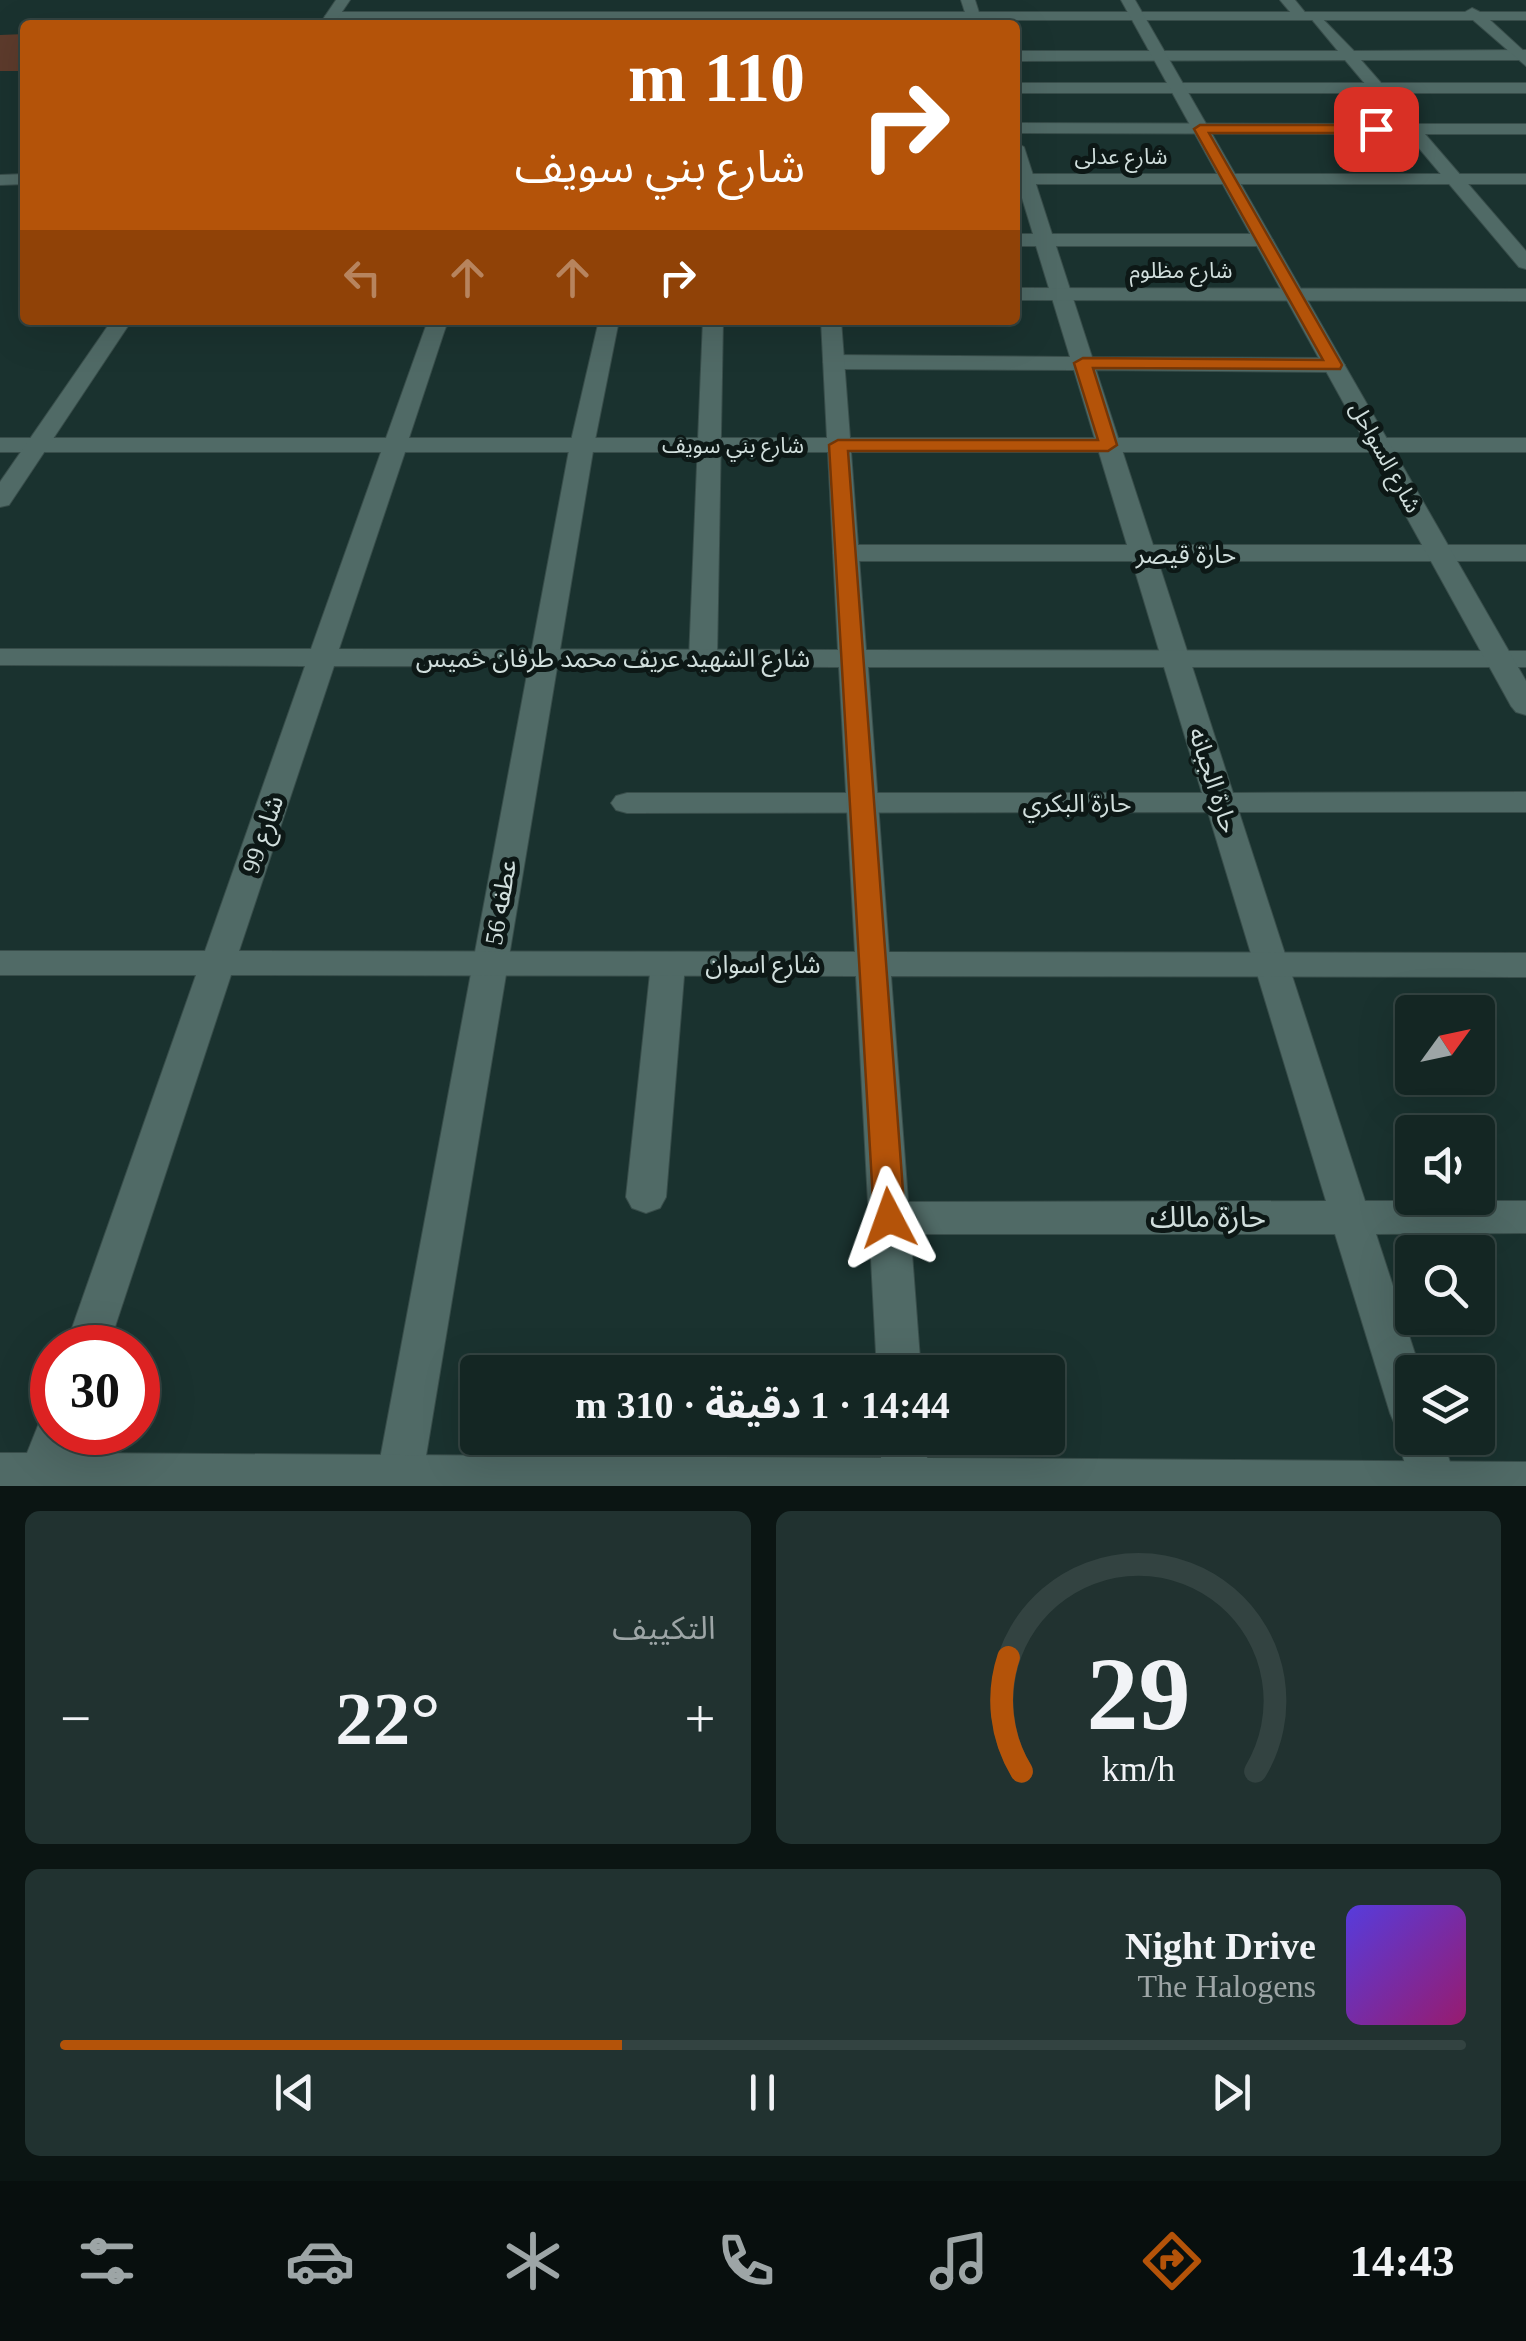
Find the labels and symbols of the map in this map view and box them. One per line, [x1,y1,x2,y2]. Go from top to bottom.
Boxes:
pin [1334,87,1419,172]
street label: شارع عدلى [1074,144,1168,173]
street label: شارع مظلوم [1129,258,1233,287]
street label: شارع السواحل [1341,398,1426,519]
street label: شارع بني سويف [662,433,804,462]
street label: حارة قيصر [1135,541,1236,569]
street label: شارع الشهيد عريف محمد طرفان خميس [416,645,810,677]
street label: حارة الجبانه [1183,724,1243,837]
street label: حارة البكري [1022,790,1132,823]
street label: شارع 99 [237,792,293,878]
street label: عطفه 56 [480,857,521,947]
street label: شارع اسوان [705,951,821,983]
north arrow [1395,995,1495,1095]
position arrow [837,1166,941,1270]
street label: حارة مالك [1150,1200,1266,1234]
speed limit sign: 30 [30,1325,160,1455]

